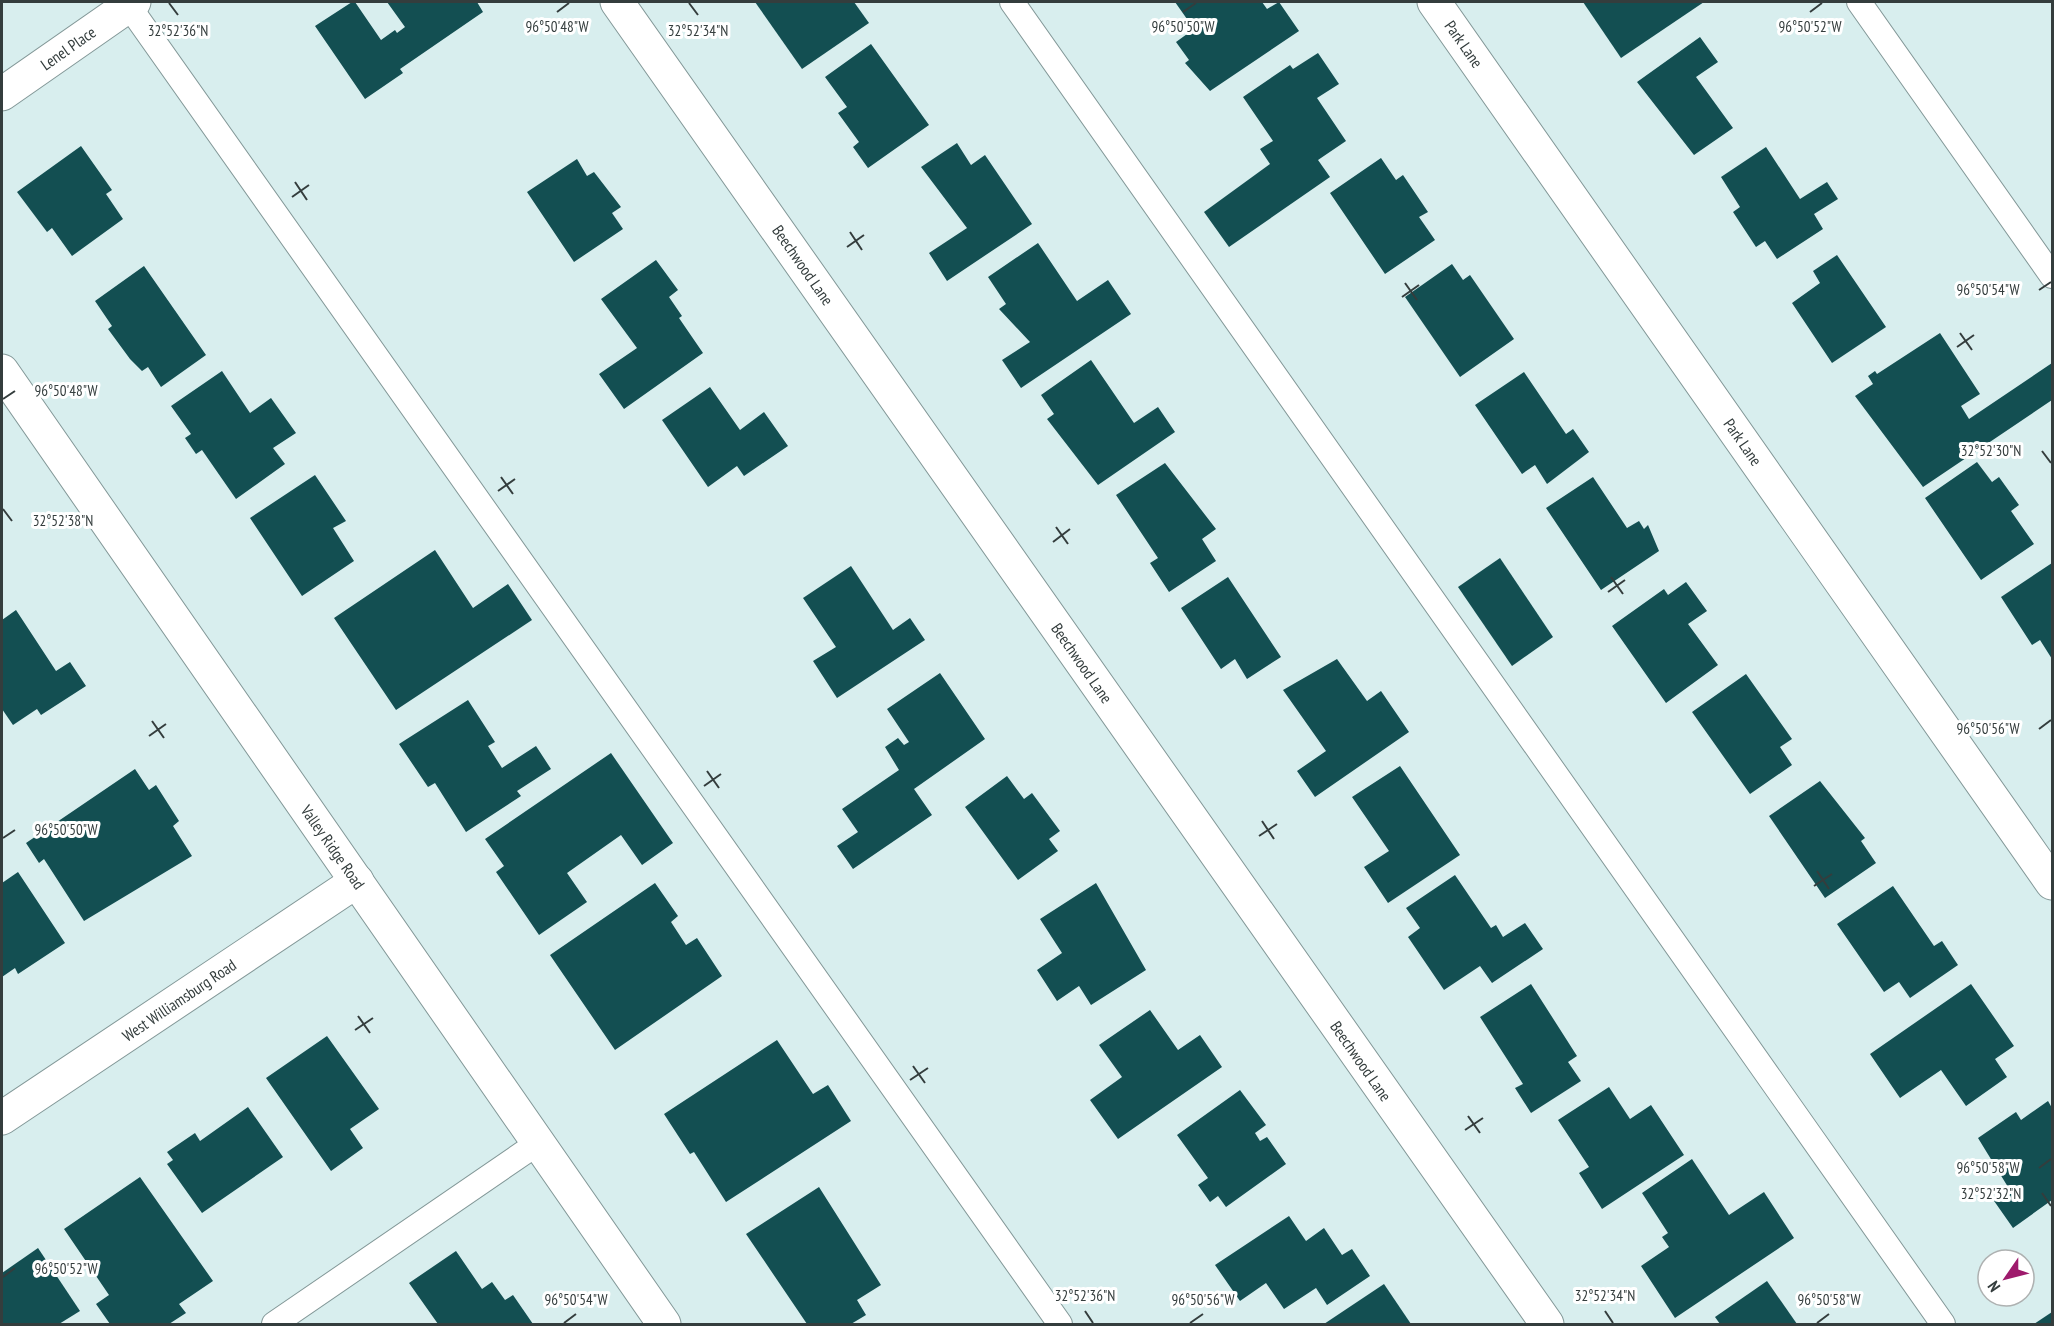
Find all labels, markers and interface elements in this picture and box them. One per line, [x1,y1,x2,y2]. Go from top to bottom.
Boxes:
street label: Park Lane [1441,16,1487,72]
text: 96°50'48"W [525,17,589,36]
text: 96°50'50"W [1151,17,1215,36]
text: 96°50'52"W [1778,17,1842,36]
text: 32°52'36"N [148,21,208,40]
text: 32°52'34"N [668,21,728,40]
street label: Lenel Place [37,22,99,74]
street label: Beechwood Lane [768,221,838,309]
text: 96°50'54"W [1956,280,2020,299]
text: 96°50'48"W [34,381,98,400]
street label: Park Lane [1720,414,1766,470]
text: 32°52'30"N [1961,441,2021,460]
text: 32°52'38"N [33,511,93,530]
street label: Beechwood Lane [1047,619,1117,707]
text: 96°50'56"W [1956,719,2020,738]
street label: Valley Ridge Road [296,800,369,893]
text: 96°50'50"W [34,820,98,839]
street label: West Williamsburg Road [118,954,240,1045]
street label: Beechwood Lane [1326,1017,1396,1105]
text: 96°50'58"W [1956,1158,2020,1177]
text: 32°52'32"N [1961,1184,2021,1203]
north arrow [1976,1248,2036,1308]
text: 96°50'52"W [34,1259,98,1278]
text: N [1983,1277,2004,1296]
text: 32°52'36"N [1055,1286,1115,1305]
text: 32°52'34"N [1575,1286,1635,1305]
text: 96°50'54"W [544,1290,608,1309]
text: 96°50'56"W [1171,1290,1235,1309]
text: 96°50'58"W [1797,1290,1861,1309]

